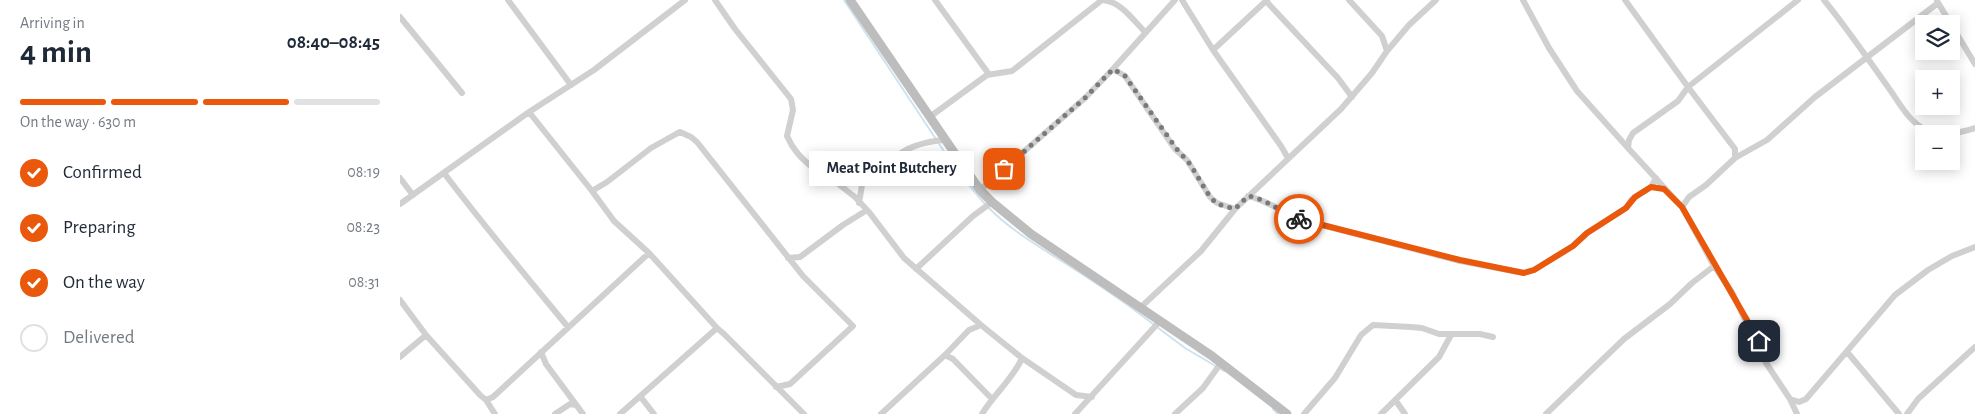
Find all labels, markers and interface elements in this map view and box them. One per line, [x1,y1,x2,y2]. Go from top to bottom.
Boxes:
text: Arriving in [20,15,85,31]
map controls [1915,15,1960,170]
button: layers [1915,15,1960,60]
text: 08:40–08:45 [287,33,380,52]
text: 4 min [20,36,92,68]
button: + [1915,70,1960,115]
text: On the way · 630 m [20,114,136,130]
button: − [1915,125,1960,170]
pin [983,148,1025,190]
callout: Meat Point Butchery [809,152,974,186]
icon: bag [990,155,1018,183]
icon: check [20,159,48,187]
text: Meat Point Butchery [826,160,957,176]
text: Confirmed [63,163,142,182]
text: 08:19 [347,164,380,180]
courier [1274,194,1324,244]
icon: bike [1285,205,1313,233]
icon: check [20,214,48,242]
text: Preparing [63,218,136,237]
text: 08:23 [346,219,380,235]
icon: check [20,269,48,297]
text: On the way [63,273,145,292]
text: 08:31 [348,274,380,290]
pin [1738,320,1780,362]
icon: home [1745,327,1773,355]
text: Delivered [63,328,135,347]

